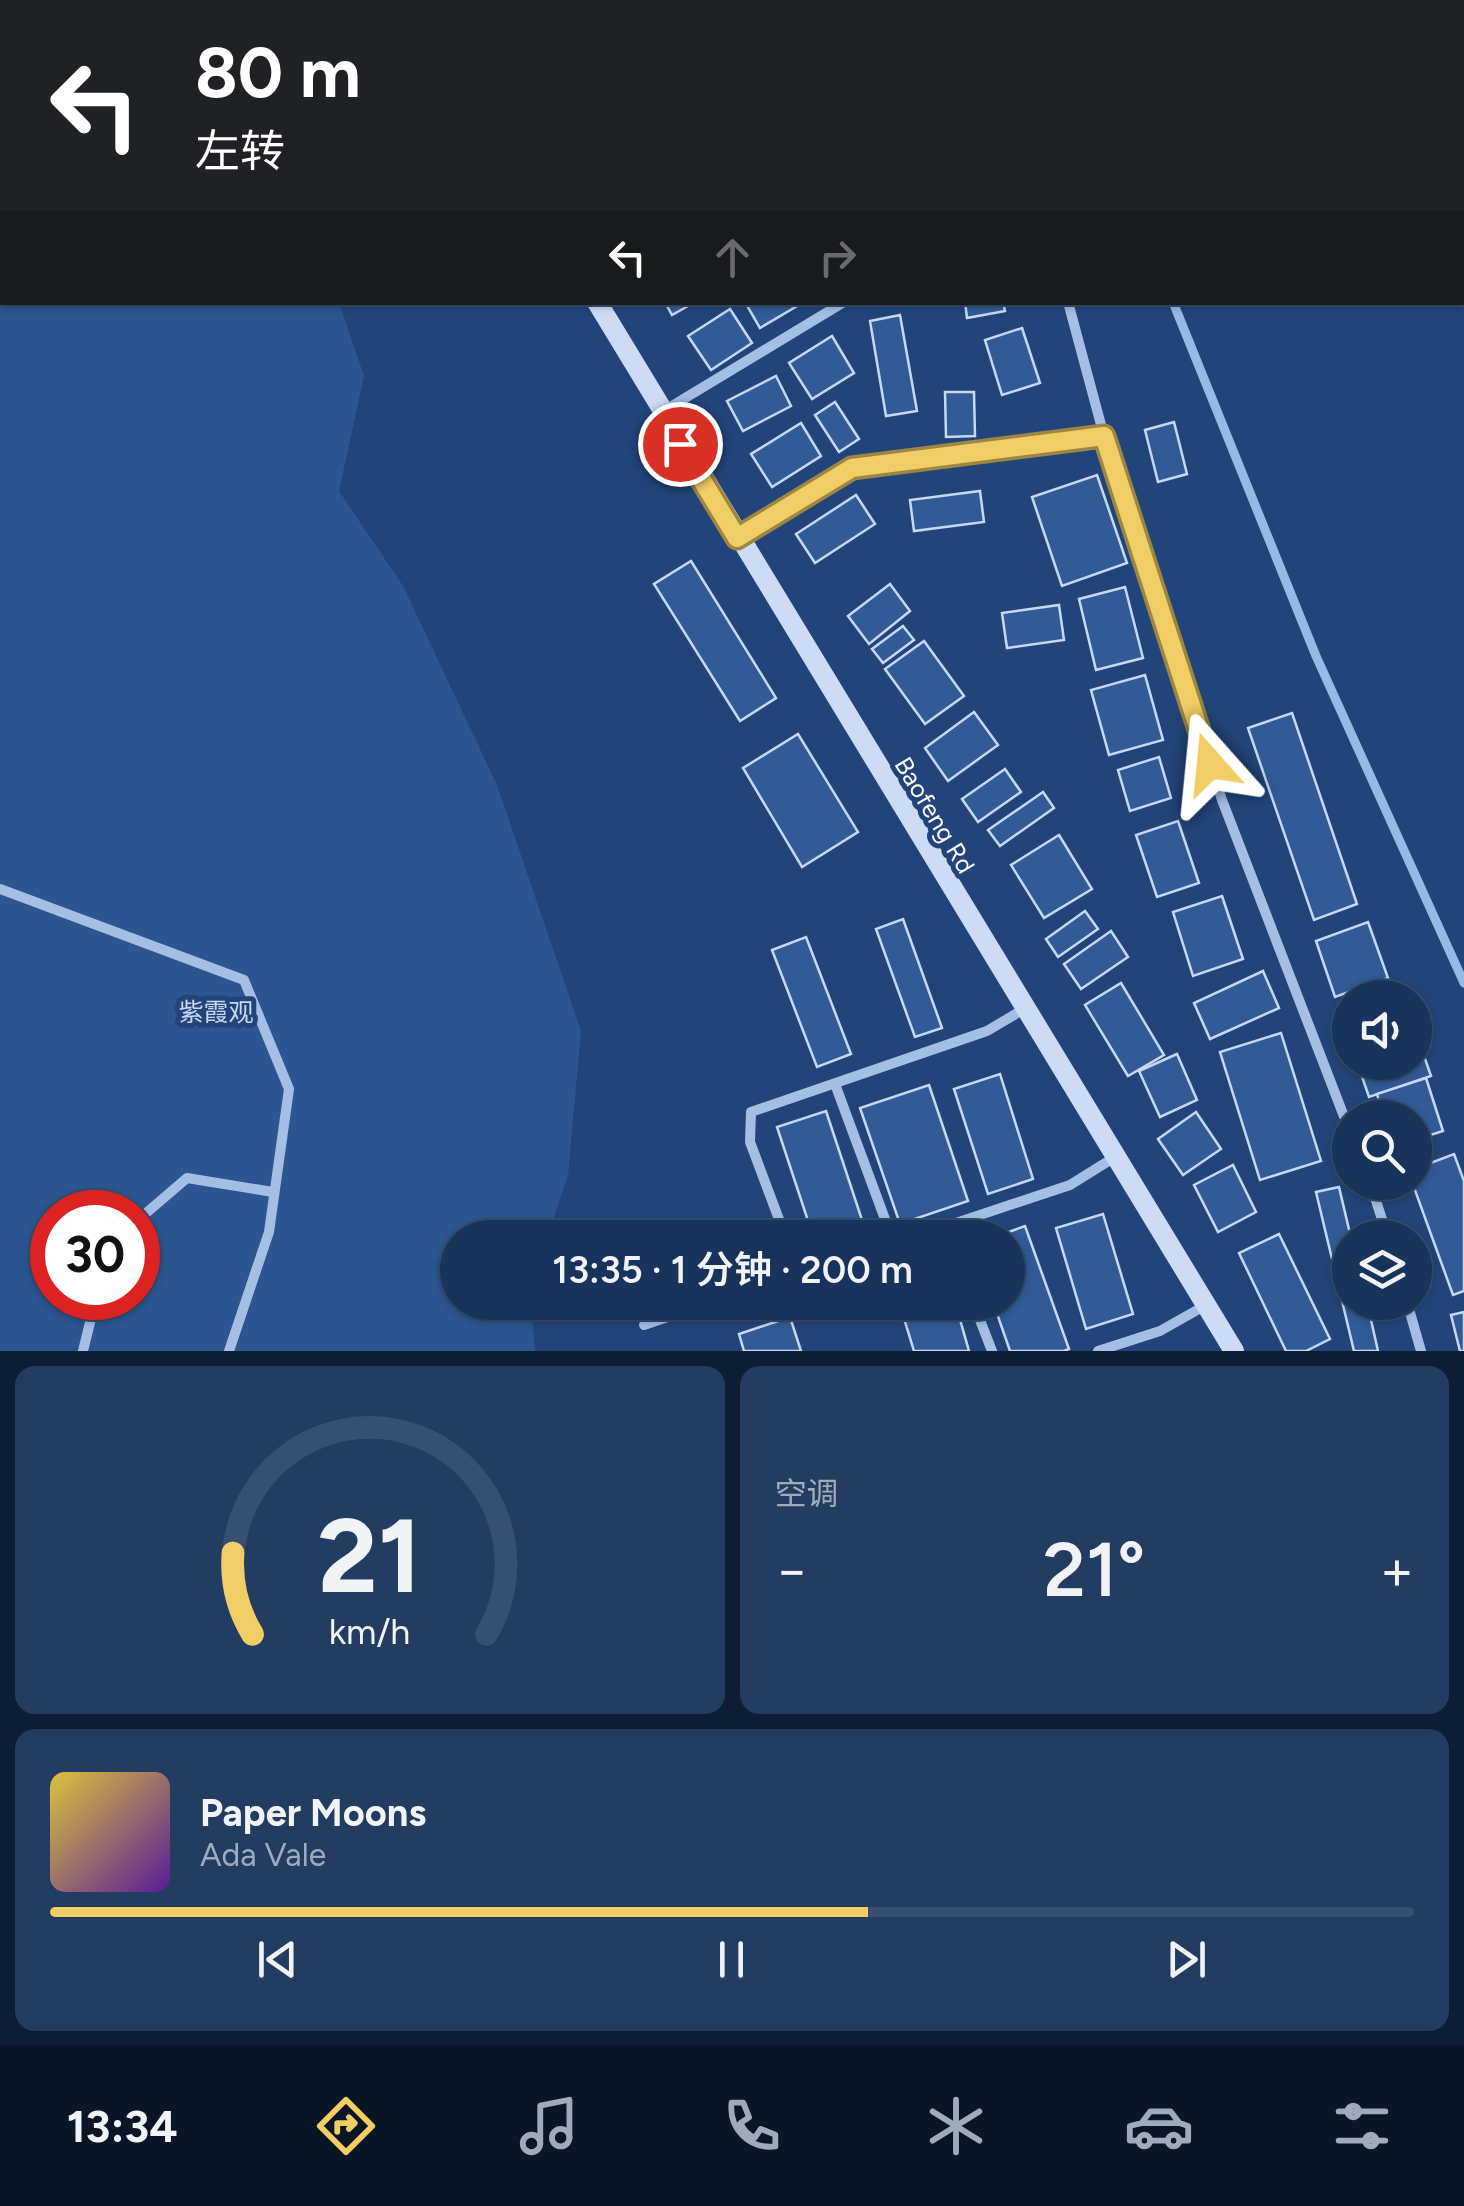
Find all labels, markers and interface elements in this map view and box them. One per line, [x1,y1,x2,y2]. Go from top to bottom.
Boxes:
text: 80 m [195,30,361,115]
icon: left [30,40,160,170]
text: 左转 [195,124,285,178]
icon: left [600,230,655,285]
icon: ahead [705,230,760,285]
icon: right [810,230,865,285]
pin [638,402,723,487]
icon: arrive [653,417,708,472]
position arrow [1158,712,1262,816]
street label: Baofeng Rd [889,751,981,879]
map controls [1332,980,1432,1320]
button: sound [1332,980,1432,1080]
park label: 紫霞观 [178,997,254,1027]
button: search [1332,1100,1432,1200]
speed limit sign: 30 [30,1190,160,1320]
button: layers [1332,1220,1432,1320]
text: 13:35 · 1 分钟 · 200 m [552,1247,913,1293]
text: 空调 [775,1475,839,1513]
text: 21 [318,1493,422,1618]
text: 21° [1043,1525,1145,1615]
text: − [775,1537,809,1603]
text: + [1380,1537,1414,1603]
text: km/h [329,1610,411,1653]
text: Paper Moons [200,1790,426,1836]
text: Ada Vale [200,1836,326,1874]
icon: previous [250,1932,305,1987]
icon: pause [704,1932,759,1987]
icon: next [1159,1932,1214,1987]
icon: directions [311,2091,381,2161]
icon: music [514,2091,584,2161]
icon: phone [717,2091,787,2161]
icon: climate [921,2091,991,2161]
icon: car [1124,2091,1194,2161]
icon: filters [1327,2091,1397,2161]
text: 13:34 [67,2099,178,2153]

